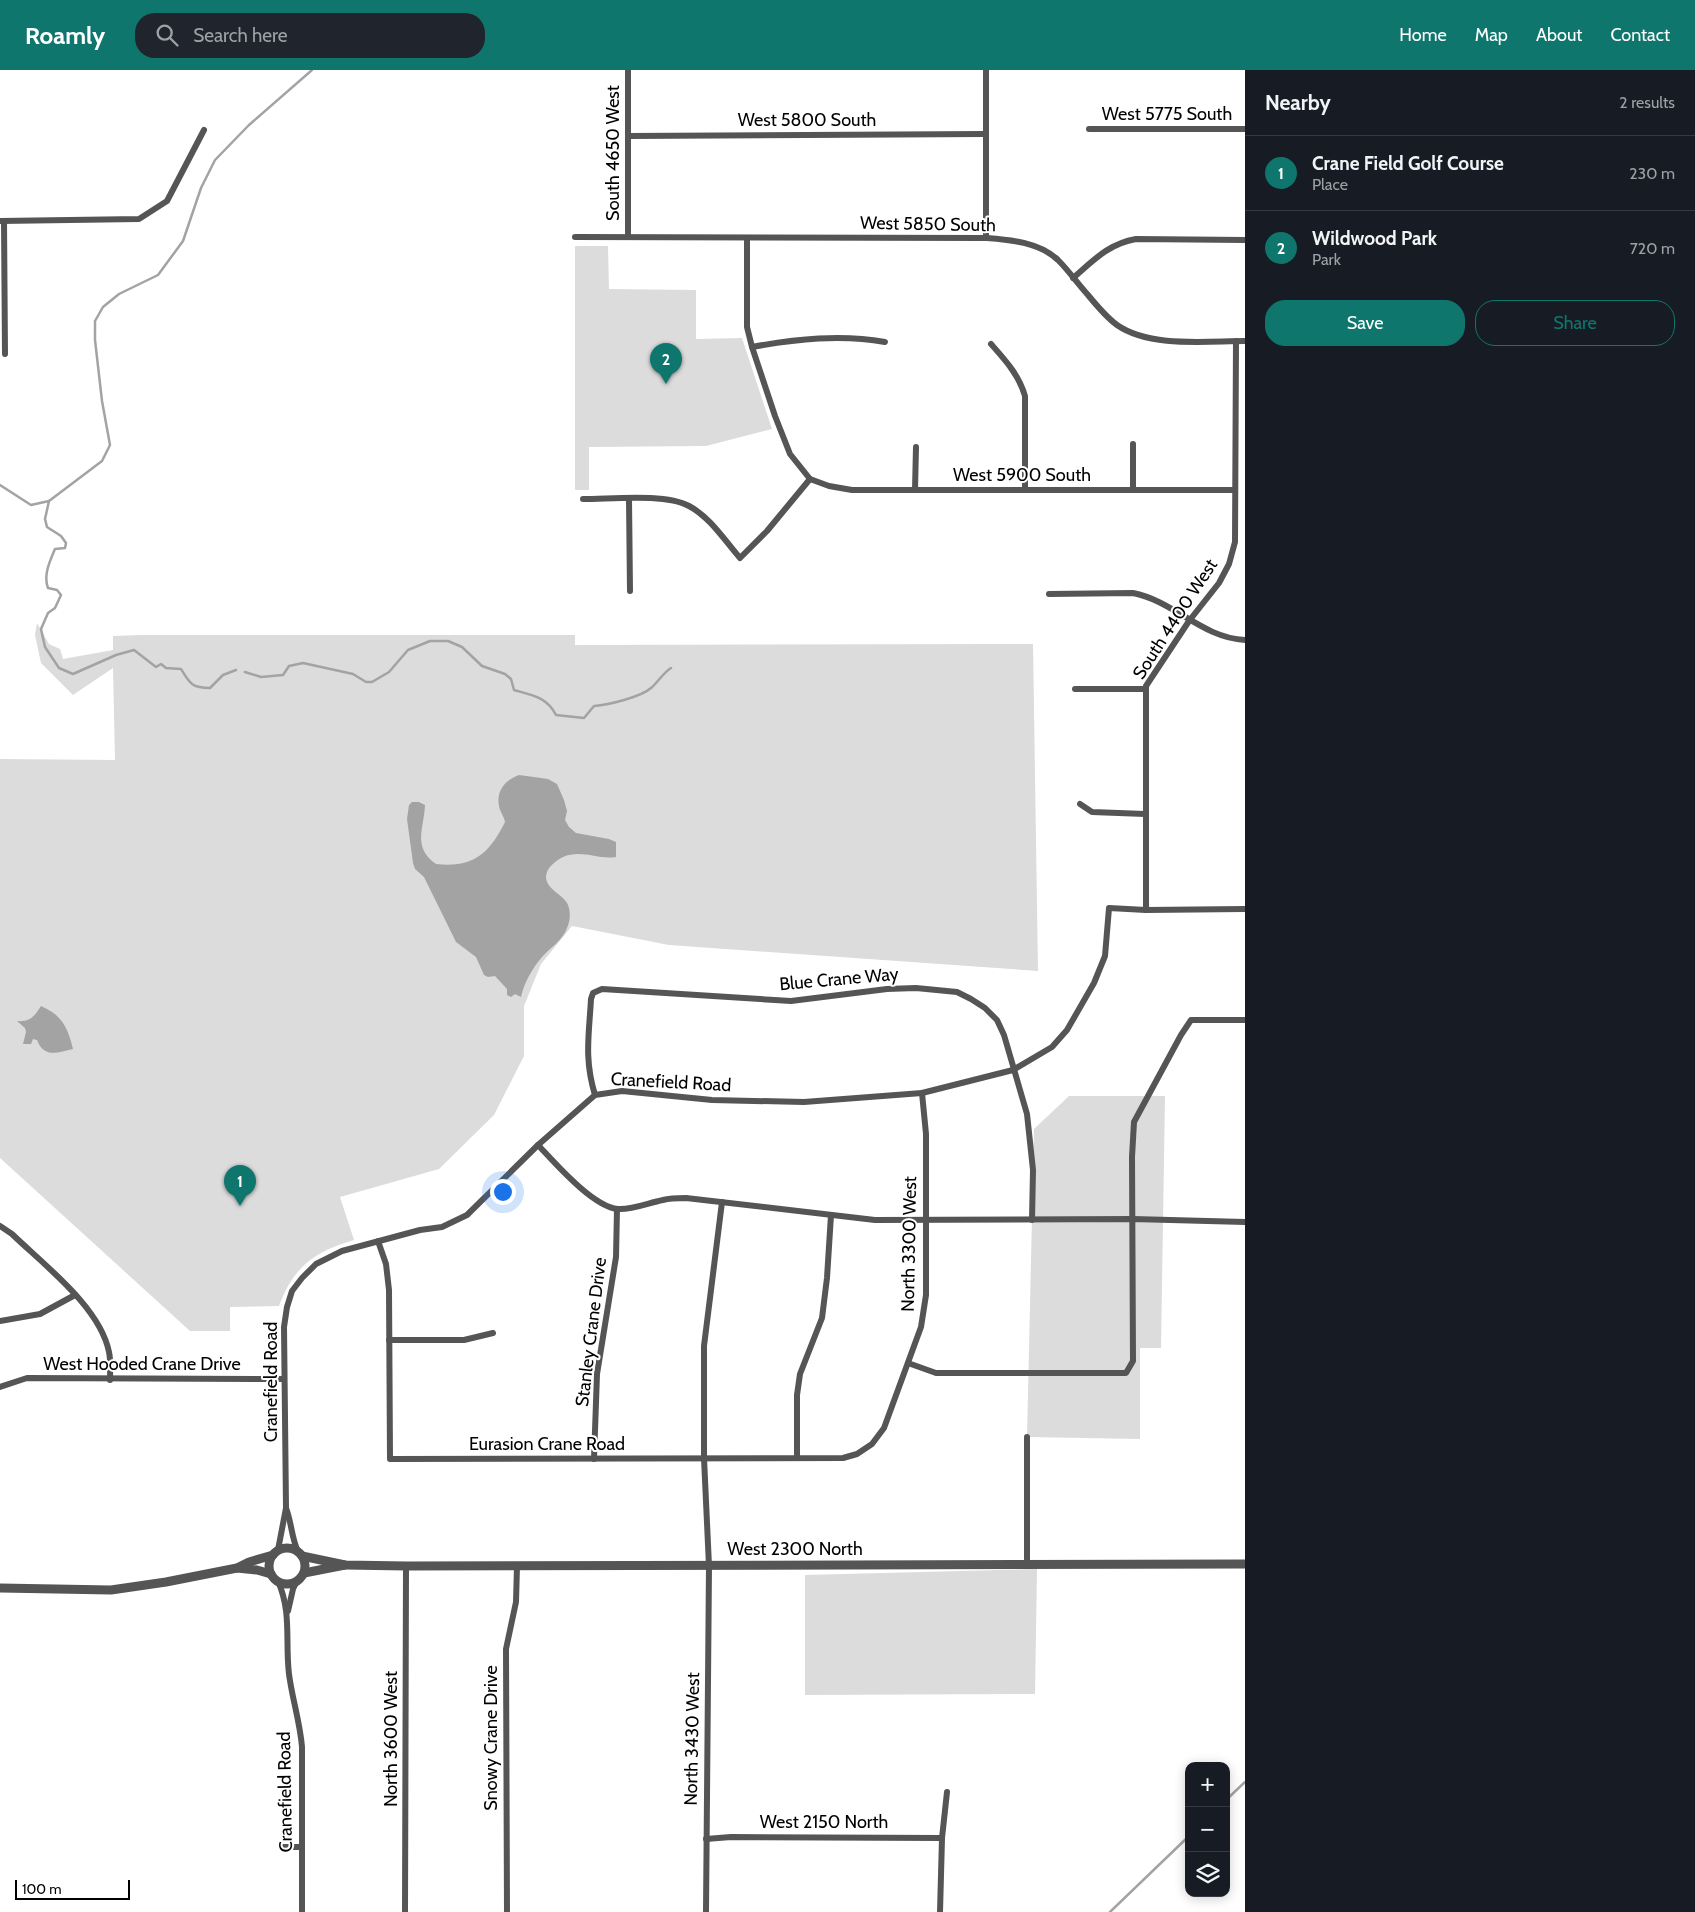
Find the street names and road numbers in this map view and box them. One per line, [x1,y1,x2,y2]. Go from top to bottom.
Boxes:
street label: South 4650 West [602,85,624,221]
street label: West 5775 South [1102,103,1232,125]
street label: West 5800 South [738,109,876,131]
street label: West 5850 South [860,212,996,236]
street label: West 5900 South [953,464,1091,486]
street label: South 4400 West [1128,555,1222,683]
street label: Blue Crane Way [778,963,900,995]
street label: Cranefield Road [610,1068,732,1096]
street label: North 3300 West [897,1176,921,1312]
street label: Stanley Crane Drive [571,1256,611,1408]
street label: Cranefield Road [260,1322,282,1442]
street label: West Hooded Crane Drive [43,1353,241,1375]
street label: Eurasion Crane Road [469,1433,625,1455]
street label: West 2300 North [727,1538,863,1560]
street label: Snowy Crane Drive [480,1665,502,1811]
street label: North 3600 West [380,1671,402,1807]
street label: North 3430 West [680,1672,704,1806]
street label: Cranefield Road [273,1731,297,1853]
street label: West 2150 North [760,1811,888,1833]

